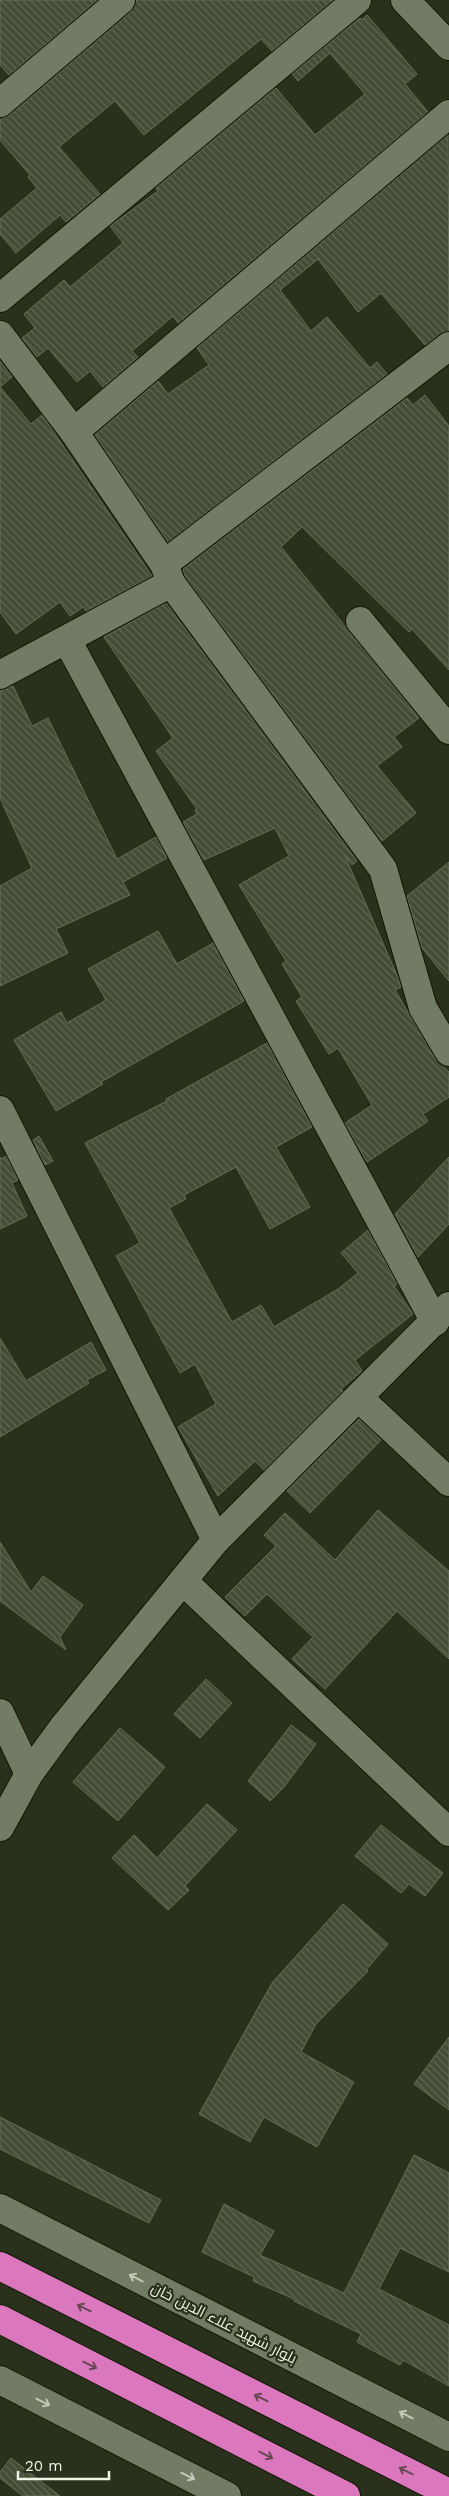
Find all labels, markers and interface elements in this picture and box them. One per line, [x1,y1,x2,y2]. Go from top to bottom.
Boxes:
one-way arrow [129,2272,144,2282]
street label: بلوار شهید علاء الدین خان [148,2278,300,2368]
one-way arrow [77,2303,92,2313]
one-way arrow [82,2361,97,2370]
one-way arrow [253,2393,268,2403]
one-way arrow [36,2397,51,2407]
one-way arrow [398,2410,413,2420]
scale bar [18,2448,109,2480]
one-way arrow [258,2451,273,2460]
text: 20 m [25,2457,63,2475]
one-way arrow [398,2466,413,2476]
one-way arrow [180,2472,195,2481]

